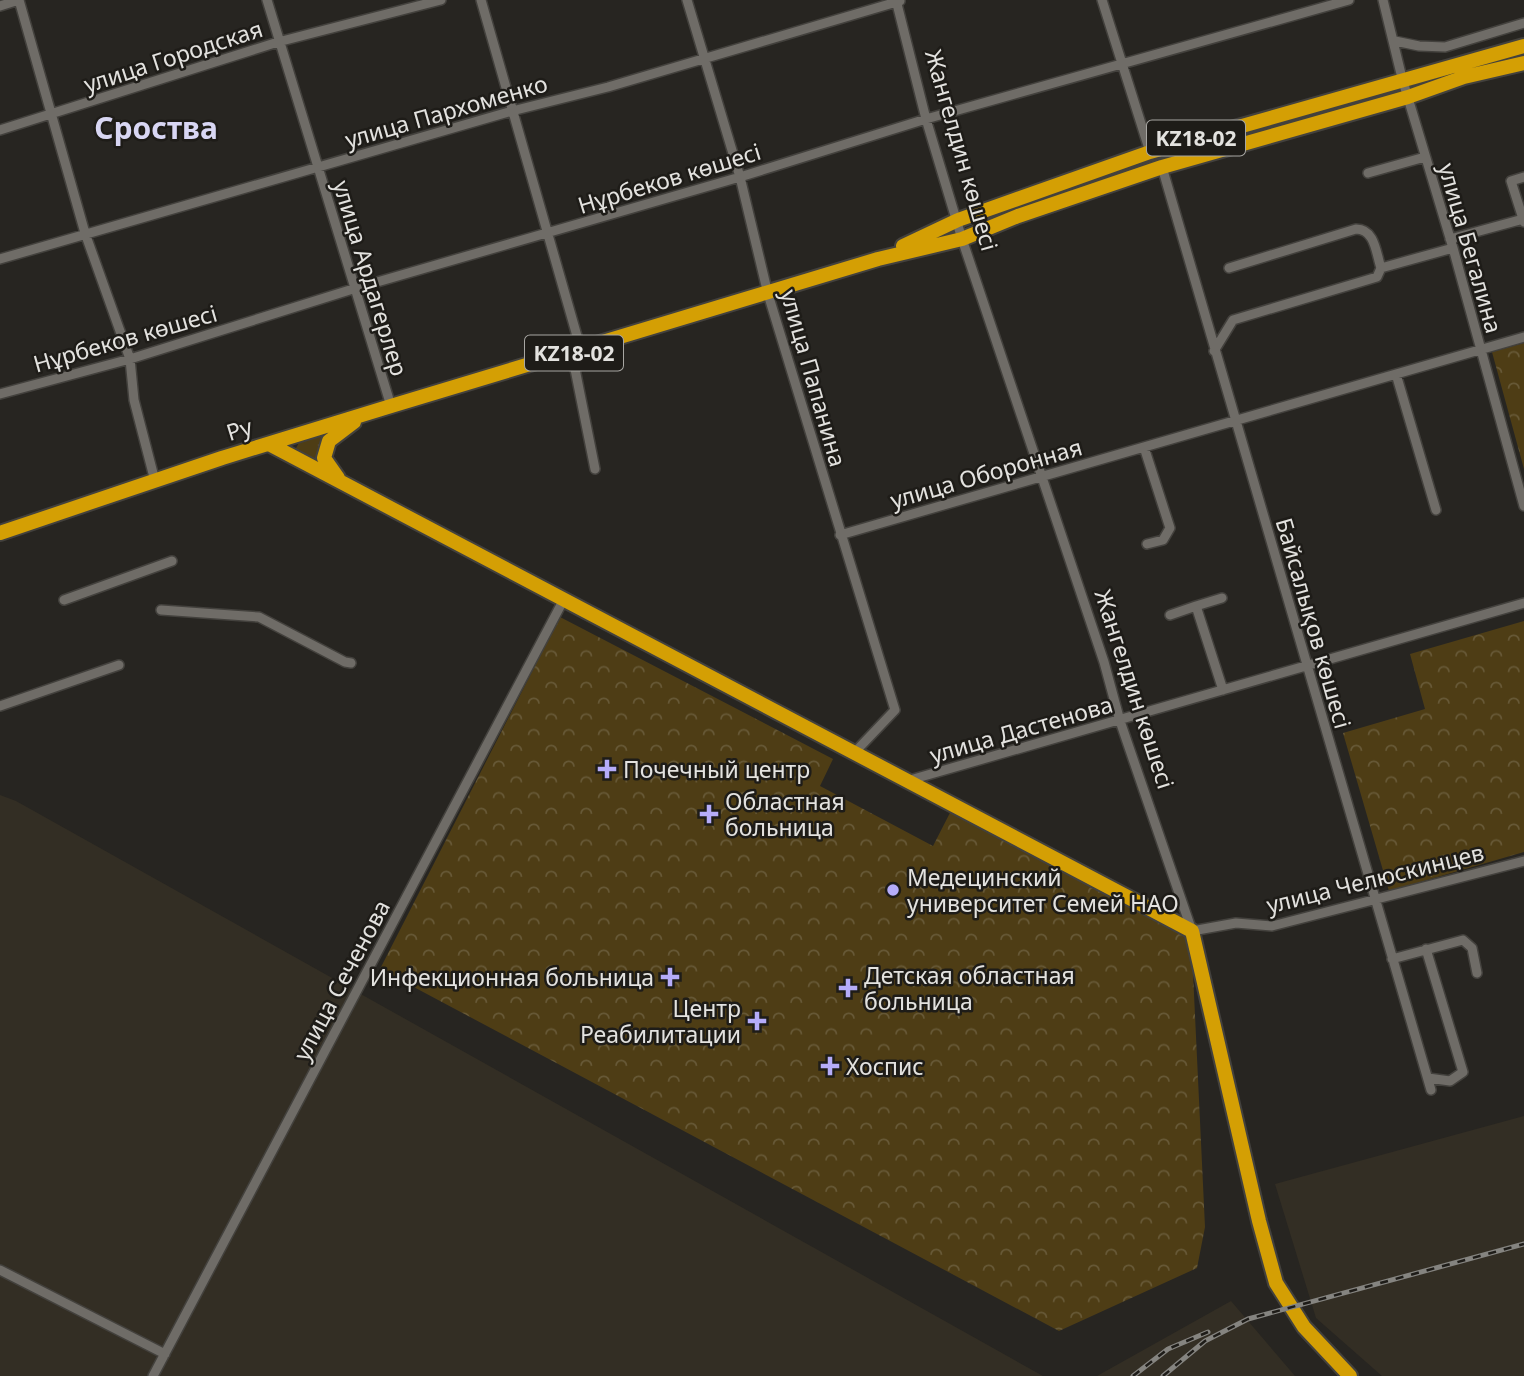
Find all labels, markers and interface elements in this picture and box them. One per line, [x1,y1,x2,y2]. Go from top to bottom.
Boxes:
street label: улица Городская [80,12,266,100]
street label: Жангелдин көшесі [918,46,1006,254]
street label: улица Пархоменко [341,67,551,155]
district label: Сроства [94,107,218,148]
road number: KZ18-02 [1147,120,1245,156]
street label: Нұрбеков көшесі [574,135,764,221]
street label: улица Бегалина [1431,159,1511,337]
street label: улица Ардагерлер [326,176,416,380]
street label: улица Папанина [773,286,855,470]
street label: Нұрбеков көшесі [29,296,221,380]
road number: KZ18-02 [525,336,623,370]
street label: Ру [222,410,256,448]
street label: улица Оборонная [886,430,1086,516]
street label: Байсалықов көшесі [1269,514,1359,732]
street label: Жангелдин көшесі [1088,585,1182,793]
street label: улица Дастенова [926,688,1116,770]
place label: Почечный центр [623,753,810,785]
marker: Почечный центр [597,759,617,779]
place label: Областная больница [725,785,845,843]
marker: Областная больница [699,804,719,824]
street label: улица Челюскинцев [1263,836,1487,920]
place label: Медецинский университет Семей НАО [907,861,1179,919]
marker: Медецинский университет Семей НАО [885,882,901,898]
street label: улица Сеченова [285,894,397,1066]
place label: Детская областная больница [864,959,1075,1017]
place label: Инфекционная больница [370,961,654,993]
marker: Инфекционная больница [660,967,680,987]
marker: Детская областная больница [838,978,858,998]
place label: Центр Реабилитации [580,992,741,1050]
marker: Центр Реабилитации [747,1011,767,1031]
place label: Хоспис [846,1050,924,1082]
marker: Хоспис [820,1056,840,1076]

